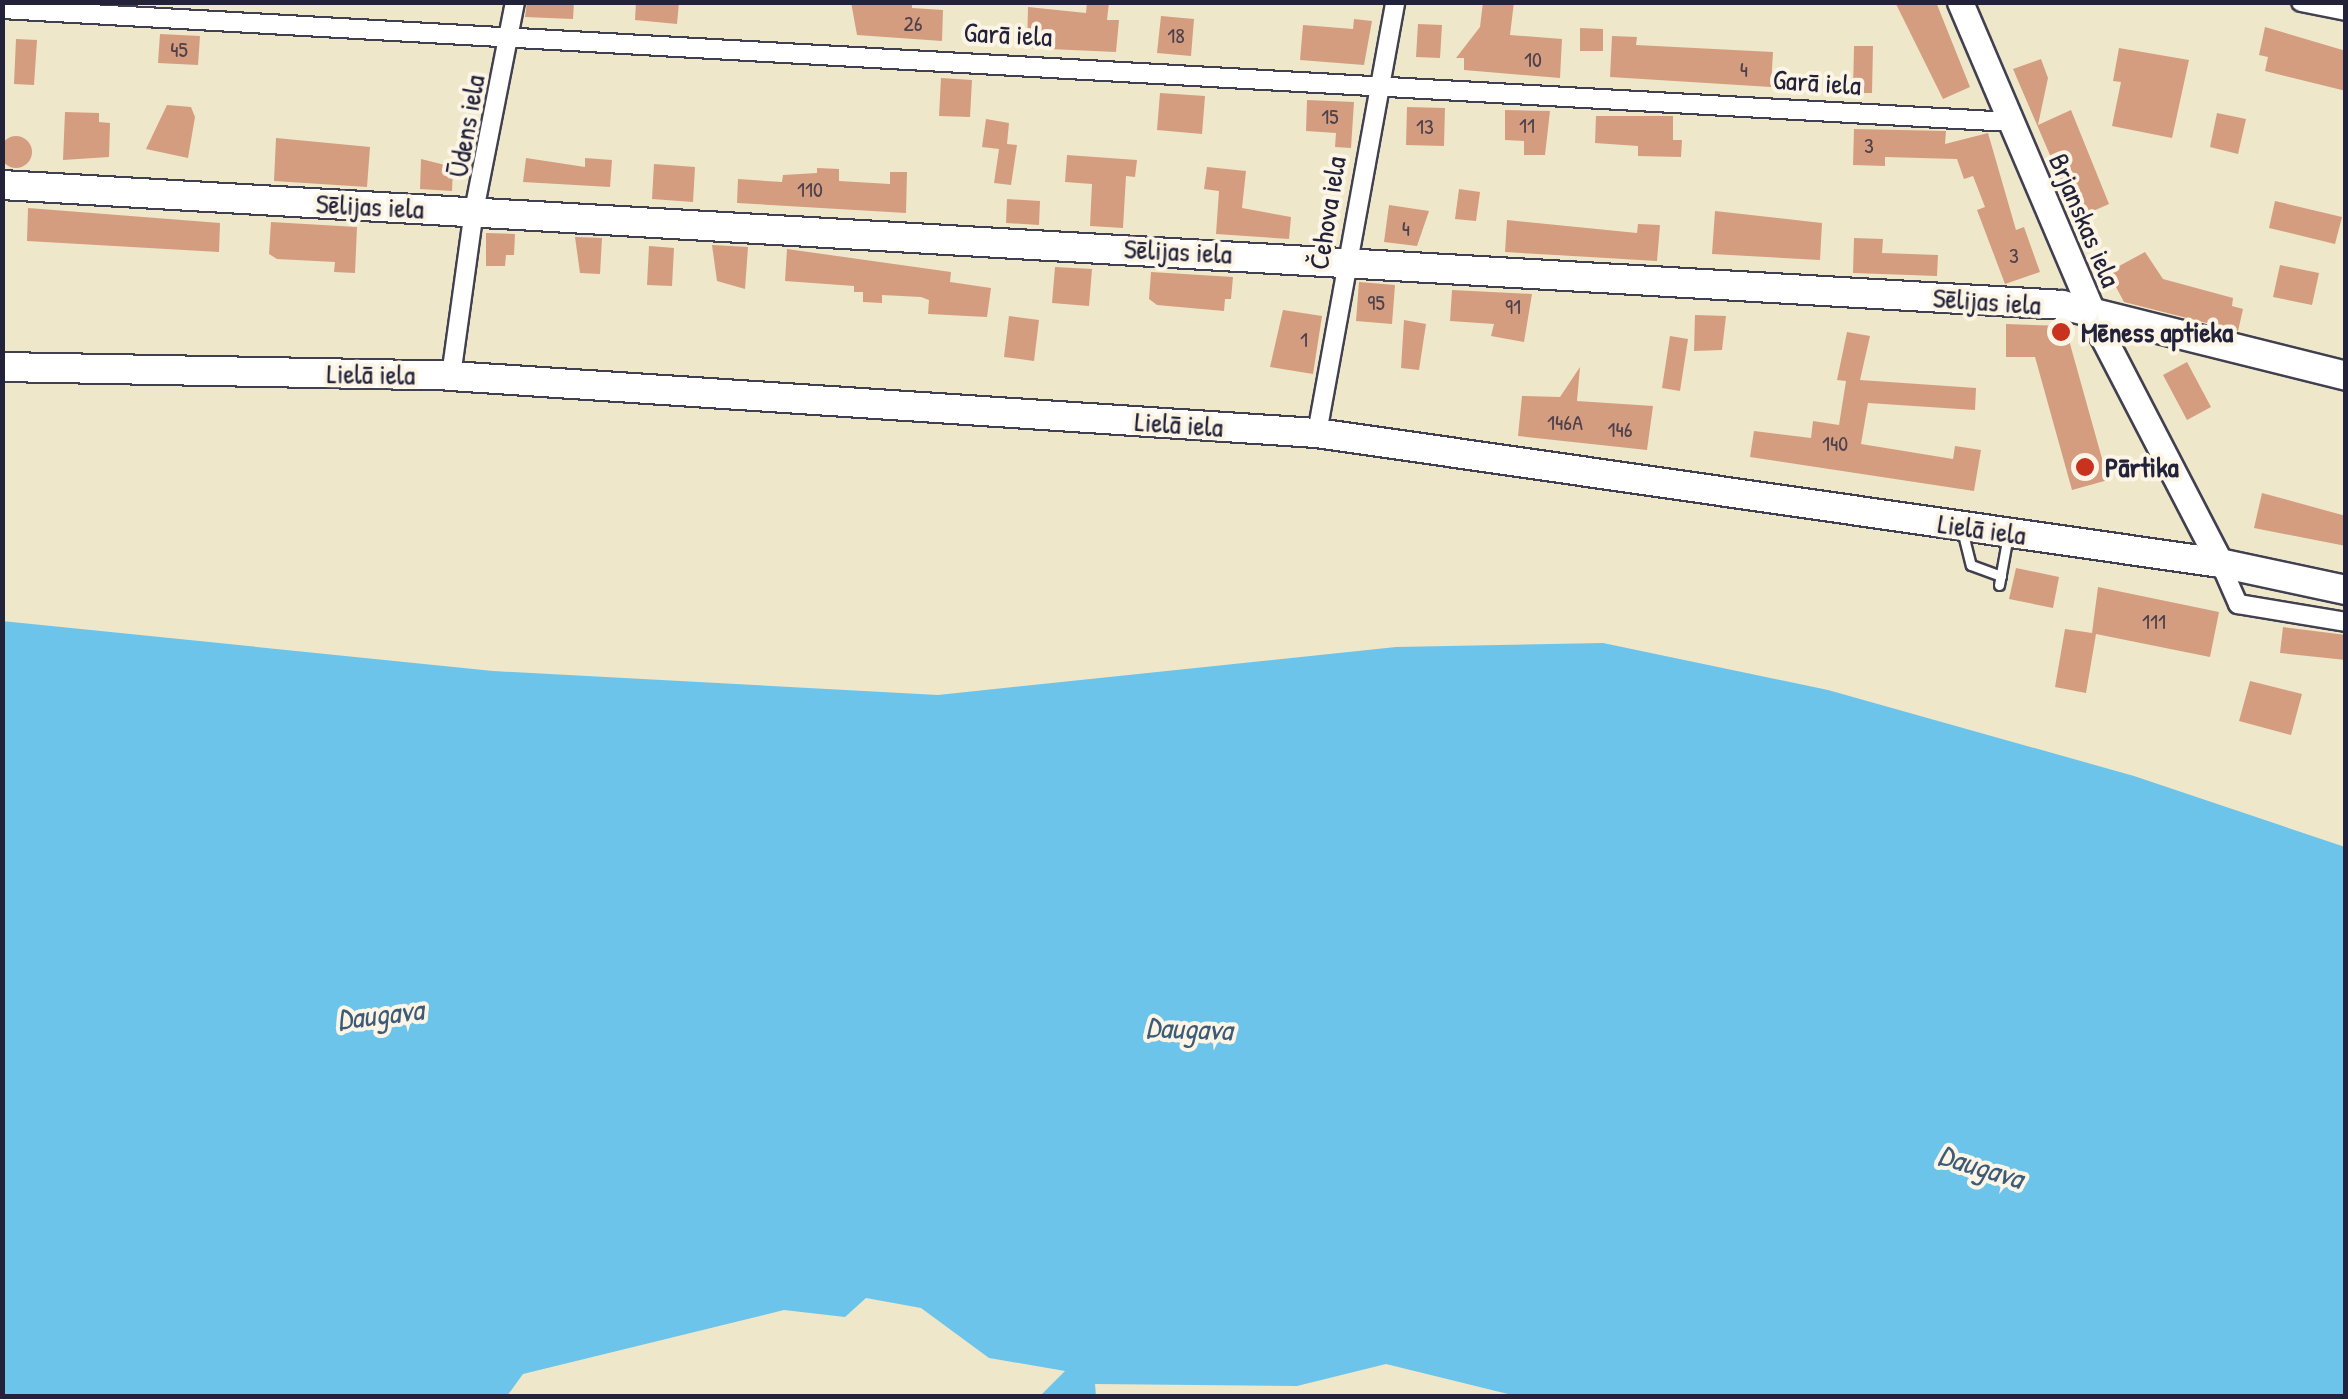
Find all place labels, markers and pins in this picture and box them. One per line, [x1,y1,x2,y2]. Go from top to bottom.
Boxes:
place label: Mēness aptieka [2081,315,2233,349]
marker: Mēness aptieka [2050,321,2072,343]
place label: Pārtika [2105,450,2179,484]
marker: Pārtika [2074,456,2096,478]

